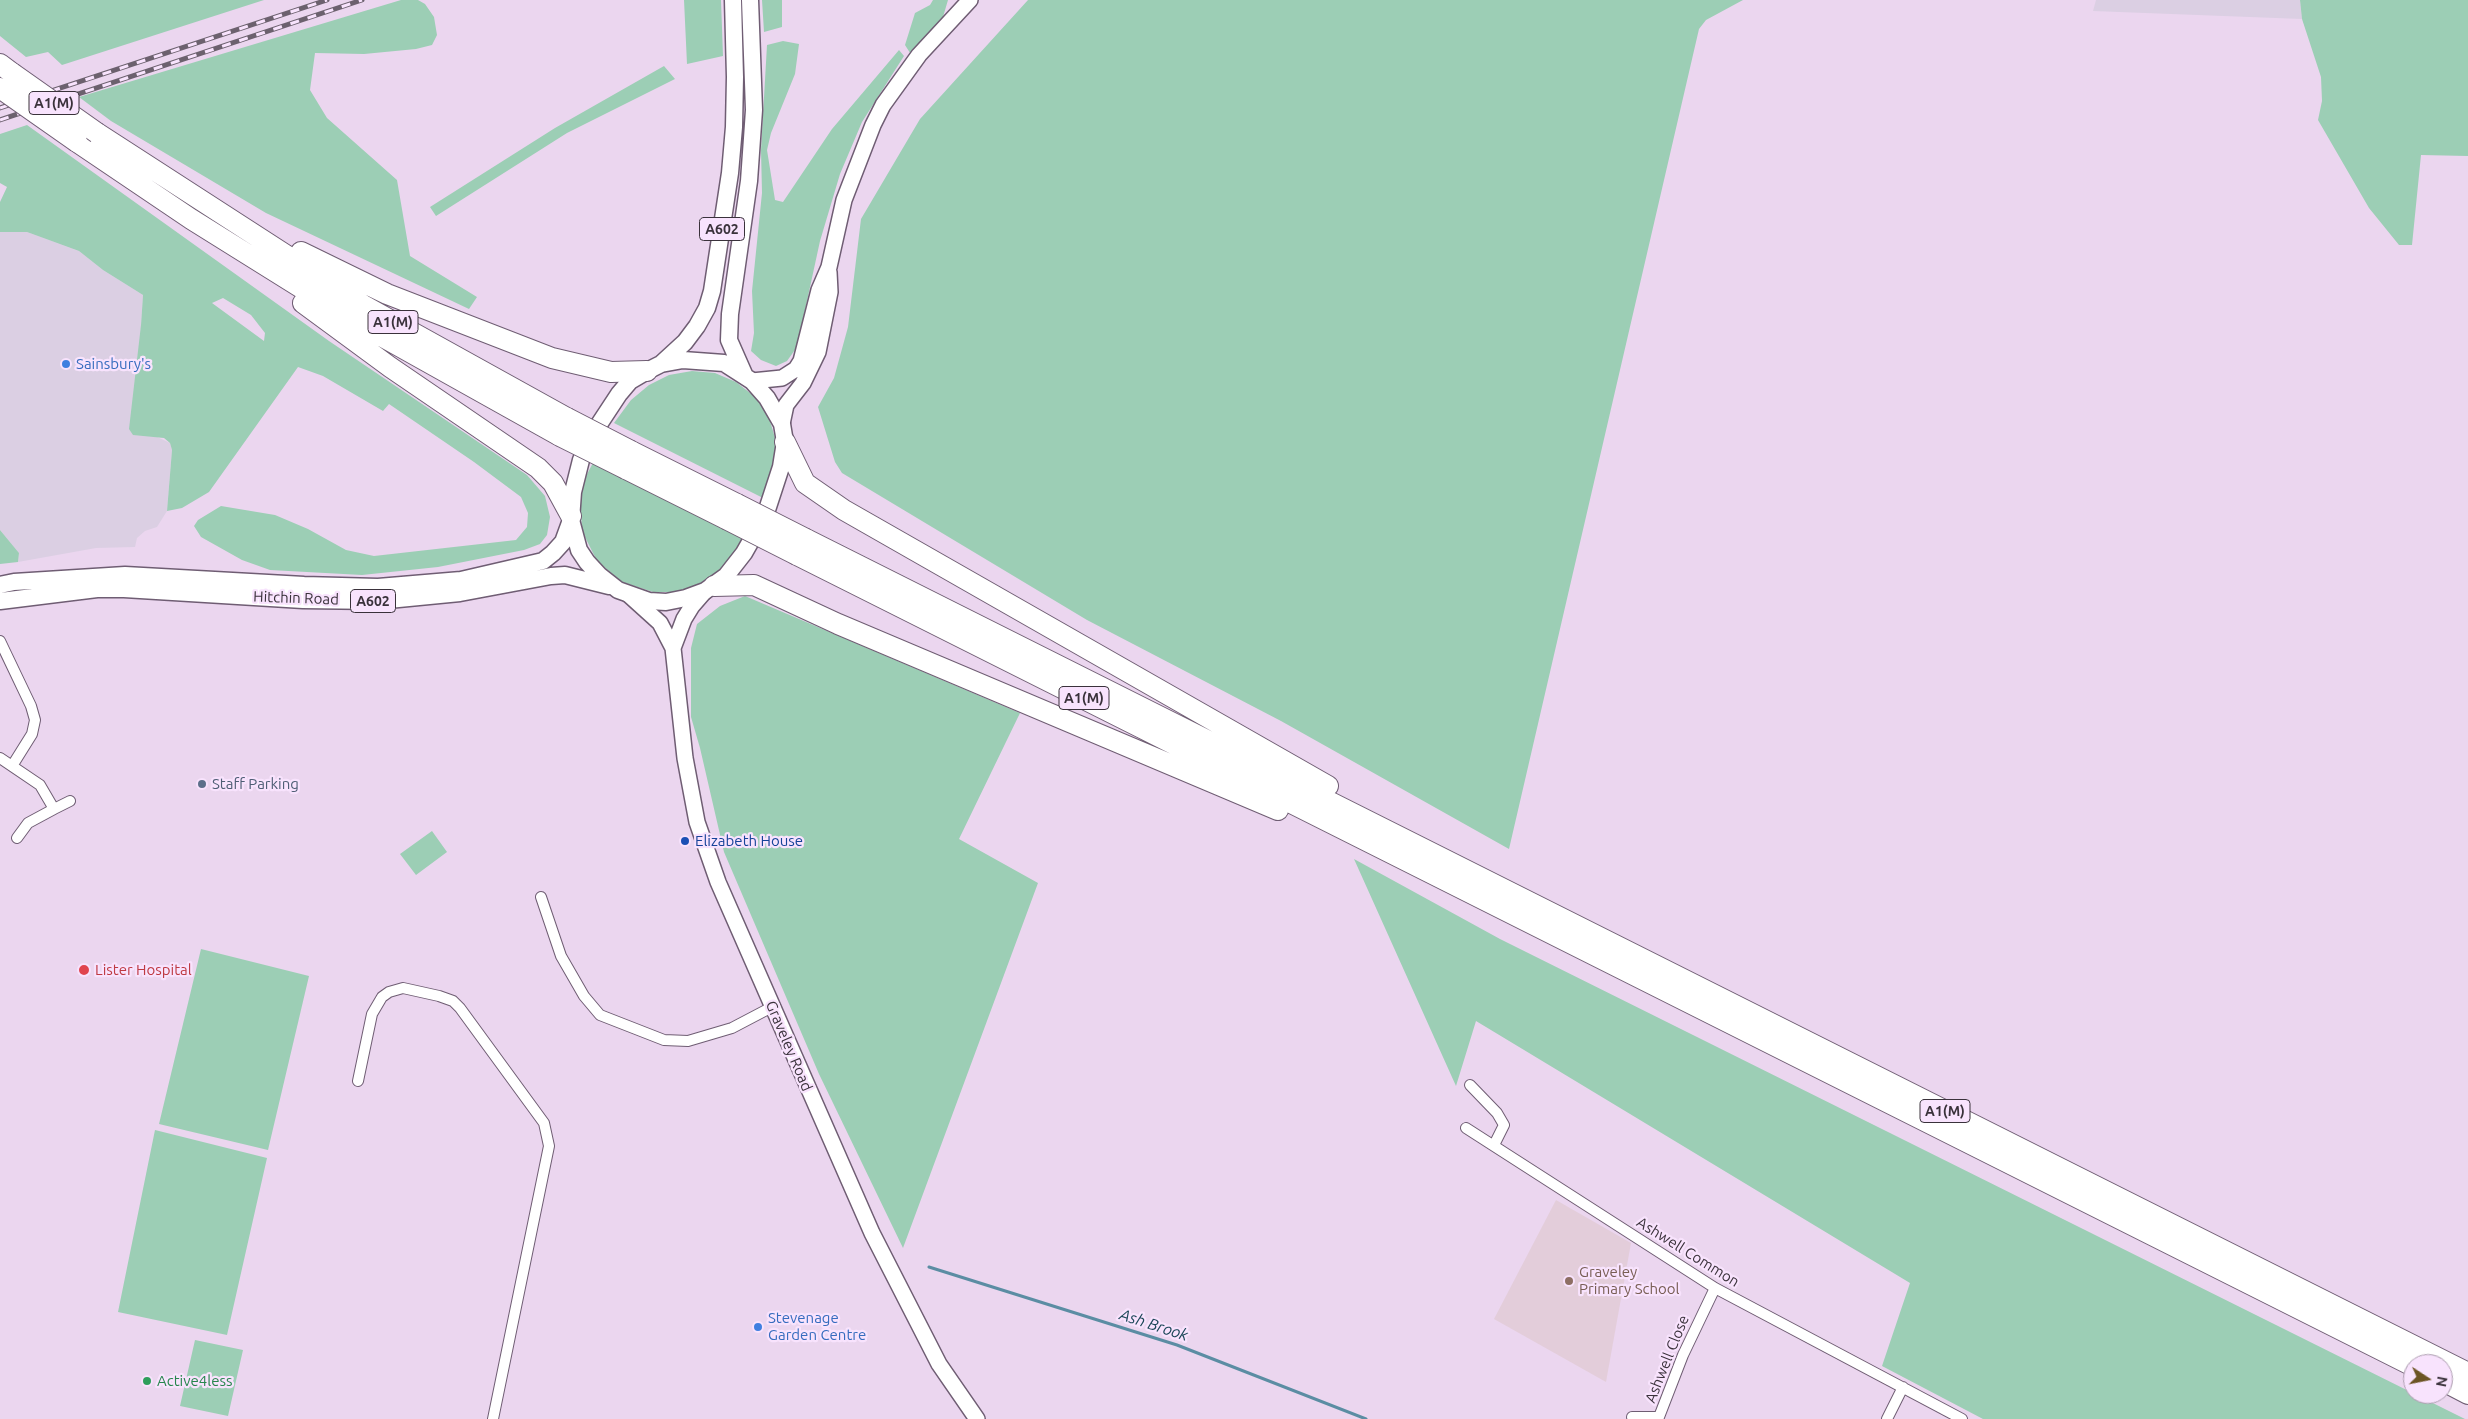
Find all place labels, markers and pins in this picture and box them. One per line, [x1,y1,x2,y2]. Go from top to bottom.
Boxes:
place label: Sainsbury's [76,355,151,373]
marker: Sainsbury's [60,358,72,370]
place label: Staff Parking [212,775,299,793]
marker: Staff Parking [196,778,208,790]
place label: Elizabeth House [695,832,803,850]
marker: Elizabeth House [679,835,691,847]
place label: Lister Hospital [95,961,192,979]
marker: Lister Hospital [77,963,91,977]
place label: Graveley Primary School [1579,1263,1680,1298]
marker: Graveley Primary School [1563,1275,1575,1287]
place label: Stevenage Garden Centre [768,1309,866,1344]
marker: Stevenage Garden Centre [752,1321,764,1333]
place label: Active4less [157,1372,232,1390]
marker: Active4less [141,1375,153,1387]

